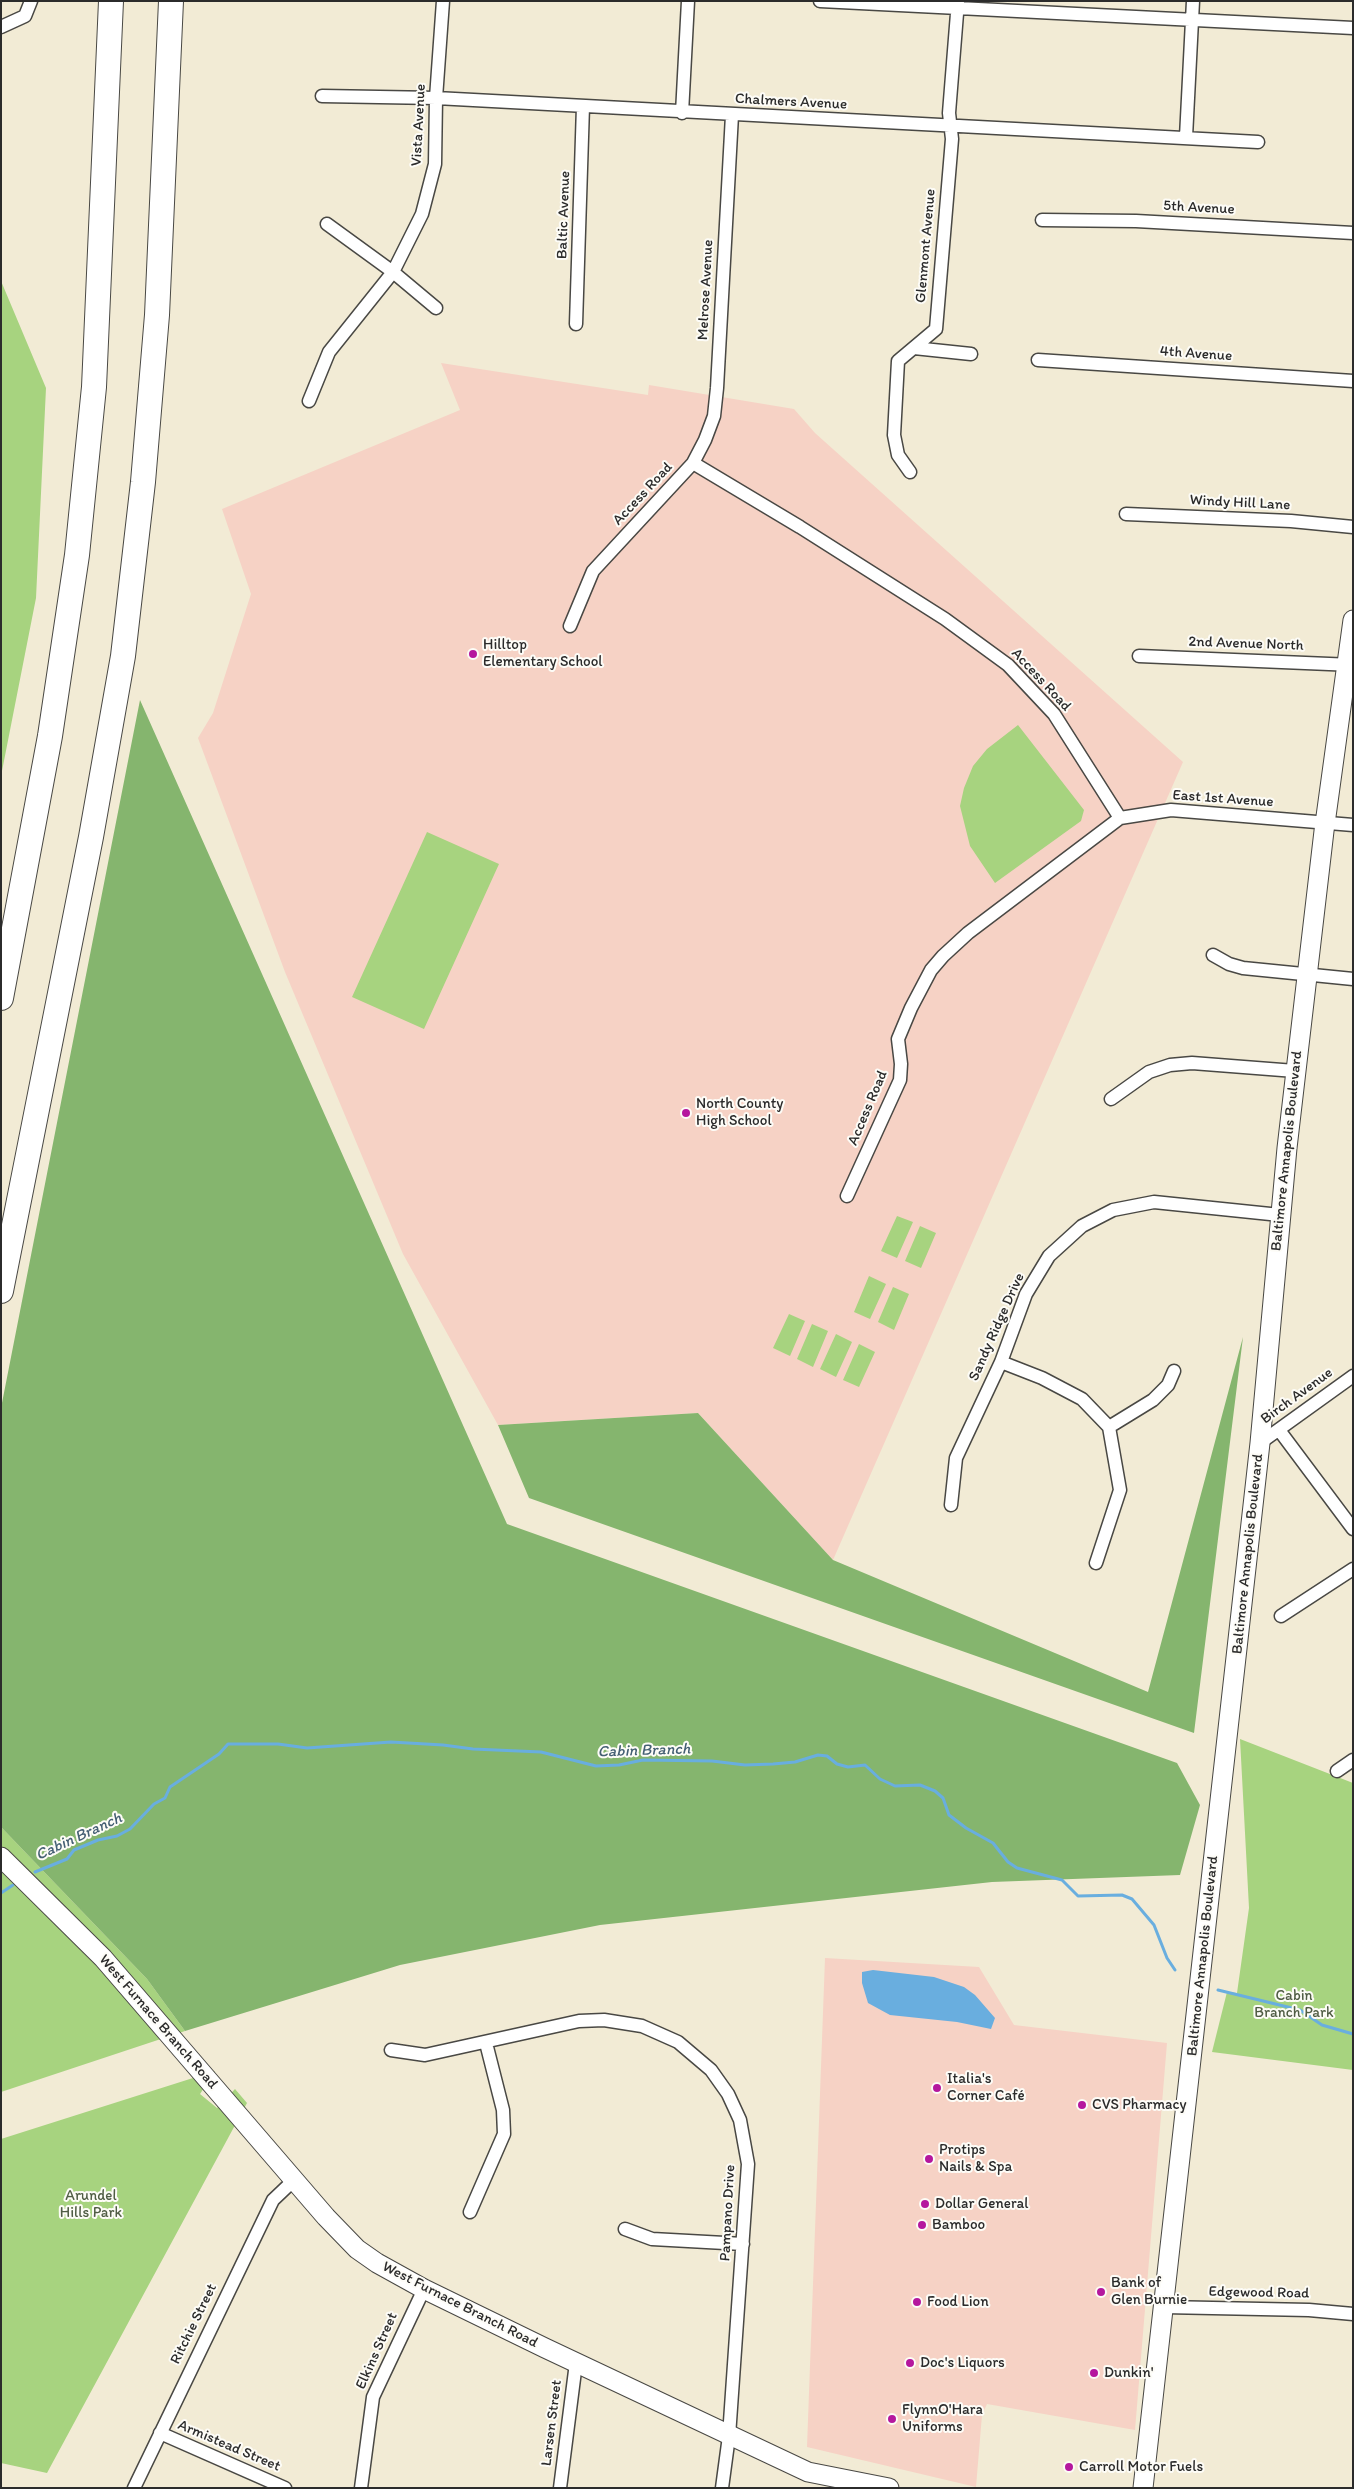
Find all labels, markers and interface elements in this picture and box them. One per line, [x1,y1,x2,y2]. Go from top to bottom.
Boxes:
street label: Vista Avenue [408,83,430,167]
street label: Chalmers Avenue [734,90,848,114]
street label: Baltic Avenue [553,170,575,260]
street label: Glenmont Avenue [912,188,940,304]
street label: 5th Avenue [1163,197,1235,219]
street label: Melrose Avenue [694,239,718,341]
street label: 4th Avenue [1159,342,1233,366]
street label: Access Road [609,459,677,529]
street label: Windy Hill Lane [1189,491,1291,515]
street label: 2nd Avenue North [1188,633,1304,655]
place label: Hilltop Elementary School [483,636,603,671]
street label: Access Road [1007,645,1075,715]
marker: Hilltop Elementary School [467,648,479,660]
street label: East 1st Avenue [1172,786,1274,812]
street label: Baltimore Annapolis Boulevard [1268,1050,1306,1252]
street label: Access Road [844,1068,892,1148]
place label: North County High School [696,1095,783,1130]
marker: North County High School [680,1107,692,1119]
street label: Sandy Ridge Drive [965,1270,1029,1384]
street label: Birch Avenue [1258,1364,1336,1428]
street label: Baltimore Annapolis Boulevard [1229,1453,1267,1655]
water label: Cabin Branch [597,1740,691,1762]
water label: Cabin Branch [33,1809,125,1865]
street label: Baltimore Annapolis Boulevard [1184,1855,1222,2057]
street label: West Furnace Branch Road [95,1951,221,2093]
park label: Cabin Branch Park [1254,1987,1334,2022]
place label: Italia's Corner Café [947,2070,1025,2105]
marker: Italia's Corner Café [931,2082,943,2094]
place label: CVS Pharmacy [1092,2096,1186,2114]
marker: CVS Pharmacy [1076,2099,1088,2111]
place label: Protips Nails & Spa [939,2141,1012,2176]
marker: Protips Nails & Spa [923,2153,935,2165]
street label: Pampano Drive [716,2164,740,2262]
park label: Arundel Hills Park [60,2187,122,2222]
place label: Dollar General [935,2195,1029,2213]
marker: Dollar General [919,2198,931,2210]
place label: Bamboo [932,2216,985,2234]
marker: Bamboo [916,2219,928,2231]
street label: West Furnace Branch Road [379,2258,541,2352]
place label: Bank of Glen Burnie [1111,2274,1187,2309]
street label: Ritchie Street [167,2281,221,2367]
street label: Edgewood Road [1208,2283,1310,2303]
marker: Bank of Glen Burnie [1095,2286,1107,2298]
place label: Food Lion [927,2293,989,2311]
marker: Food Lion [911,2296,923,2308]
street label: Elkins Street [352,2310,402,2392]
place label: Doc's Liquors [920,2354,1005,2372]
marker: Doc's Liquors [904,2357,916,2369]
place label: Dunkin' [1104,2364,1153,2382]
marker: Dunkin' [1088,2367,1100,2379]
street label: Larsen Street [538,2379,566,2467]
place label: FlynnO'Hara Uniforms [902,2401,983,2436]
marker: FlynnO'Hara Uniforms [886,2413,898,2425]
street label: Armistead Street [175,2416,283,2476]
place label: Carroll Motor Fuels [1079,2458,1203,2476]
marker: Carroll Motor Fuels [1063,2461,1075,2473]

